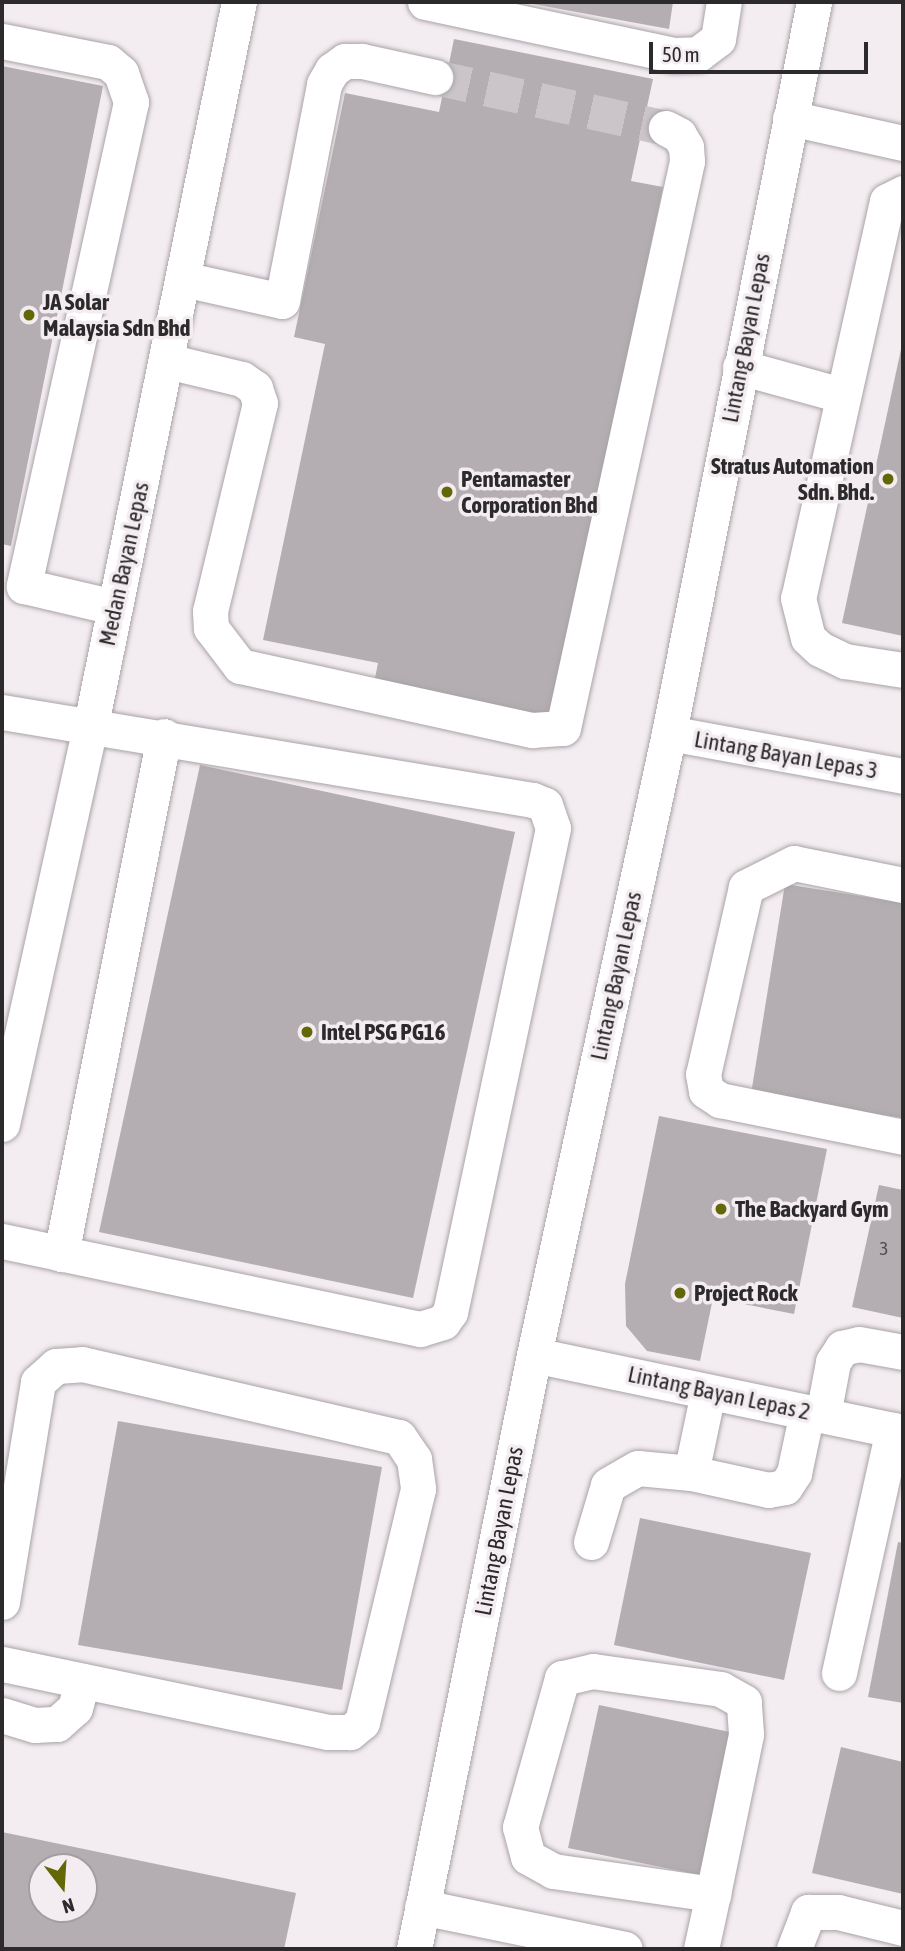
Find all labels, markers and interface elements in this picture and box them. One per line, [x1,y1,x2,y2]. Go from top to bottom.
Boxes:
scale bar [653,28,872,72]
text: 50 m [662,42,700,66]
street label: Lintang Bayan Lepas [716,251,776,425]
place label: JA Solar Malaysia Sdn Bhd [43,288,190,342]
marker: JA Solar Malaysia Sdn Bhd [21,307,37,323]
place label: Stratus Automation Sdn. Bhd. [711,452,874,506]
place label: Pentamaster Corporation Bhd [461,465,598,519]
marker: Stratus Automation Sdn. Bhd. [880,471,896,487]
street label: Medan Bayan Lepas [93,480,155,648]
marker: Pentamaster Corporation Bhd [439,484,455,500]
street label: Lintang Bayan Lepas 3 [692,725,880,785]
street label: Lintang Bayan Lepas [585,889,647,1063]
place label: Intel PSG PG16 [321,1018,445,1046]
marker: Intel PSG PG16 [299,1024,315,1040]
place label: The Backyard Gym [735,1195,889,1223]
marker: The Backyard Gym [713,1201,729,1217]
house number: 3 [880,1238,888,1260]
place label: Project Rock [694,1279,798,1307]
marker: Project Rock [672,1285,688,1301]
street label: Lintang Bayan Lepas 2 [625,1360,813,1426]
street label: Lintang Bayan Lepas [469,1444,529,1618]
north arrow [28,1853,98,1923]
text: N [60,1894,77,1918]

